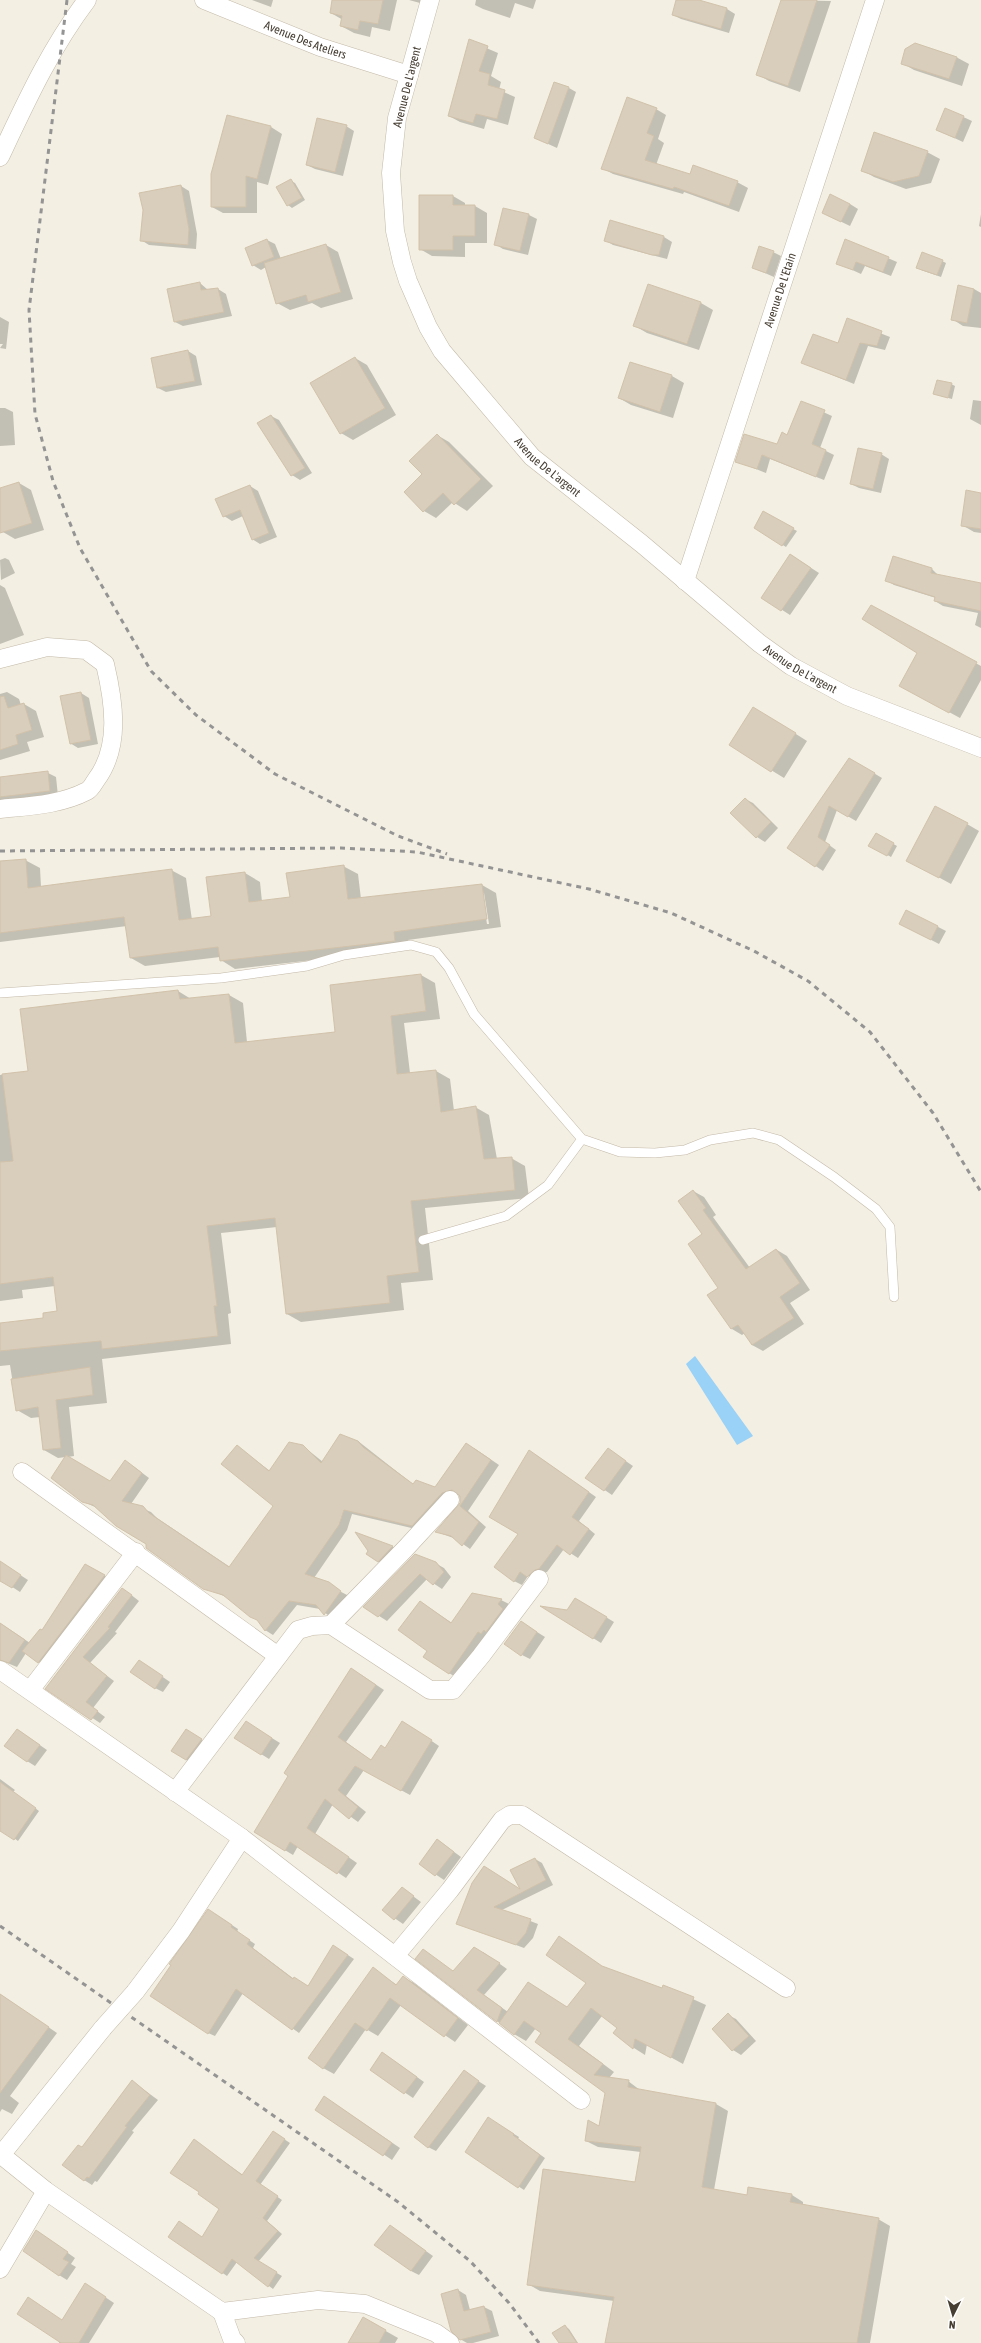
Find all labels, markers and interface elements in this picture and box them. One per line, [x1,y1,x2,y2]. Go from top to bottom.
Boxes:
street label: Avenue Des Ateliers [262,18,348,62]
street label: Avenue De L'argent [390,44,424,129]
street label: Avenue De L'Etain [761,251,799,329]
street label: Avenue De L'argent [512,435,584,500]
street label: Avenue De L'argent [761,642,840,697]
north arrow [933,2295,973,2335]
text: N [948,2319,956,2331]

